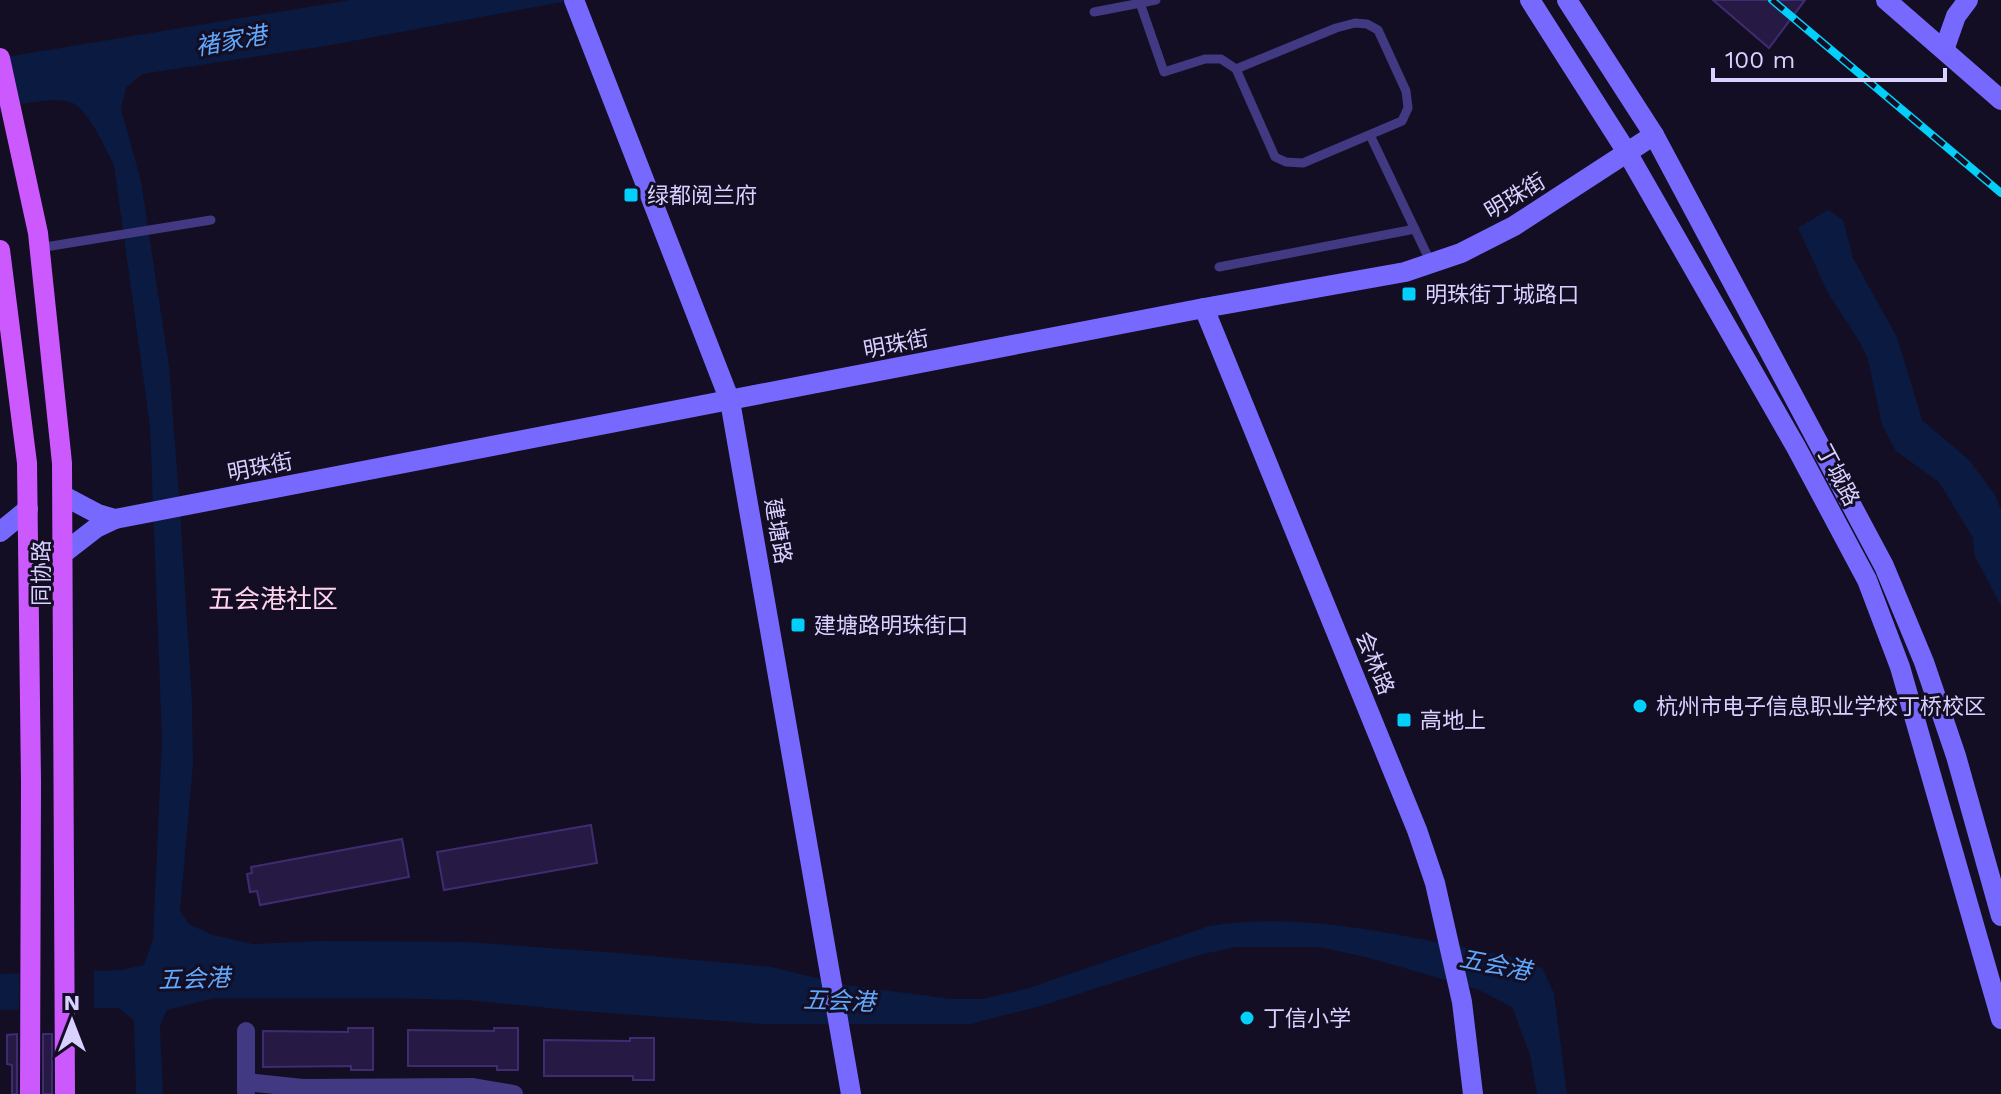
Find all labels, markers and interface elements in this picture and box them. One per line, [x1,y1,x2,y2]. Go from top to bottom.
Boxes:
water label: 褚家港 [193,20,272,61]
scale bar [1713,32,1945,82]
text: 100 m [1725,46,1795,74]
street label: 明珠街 [1480,168,1550,224]
place label: 绿都阅兰府 [647,183,757,208]
marker: 绿都阅兰府 [622,186,640,204]
place label: 明珠街丁城路口 [1425,282,1579,307]
marker: 明珠街丁城路口 [1400,285,1418,303]
street label: 明珠街 [861,325,931,363]
street label: 丁城路 [1811,440,1865,510]
street label: 明珠街 [225,448,295,486]
street label: 建塘路 [760,496,796,566]
street label: 同协路 [29,540,54,606]
district label: 五会港社区 [208,584,338,614]
place label: 建塘路明珠街口 [814,613,968,638]
marker: 建塘路明珠街口 [789,616,807,634]
street label: 会林路 [1351,628,1399,698]
place label: 杭州市电子信息职业学校丁桥校区 [1656,694,1986,719]
marker: 杭州市电子信息职业学校丁桥校区 [1631,697,1649,715]
place label: 高地上 [1420,708,1486,733]
marker: 高地上 [1395,711,1413,729]
water label: 五会港 [1457,944,1536,986]
water label: 五会港 [158,964,233,994]
north arrow [32,982,112,1062]
water label: 五会港 [803,986,878,1016]
text: N [64,990,80,1015]
place label: 丁信小学 [1263,1006,1351,1031]
marker: 丁信小学 [1238,1009,1256,1027]

